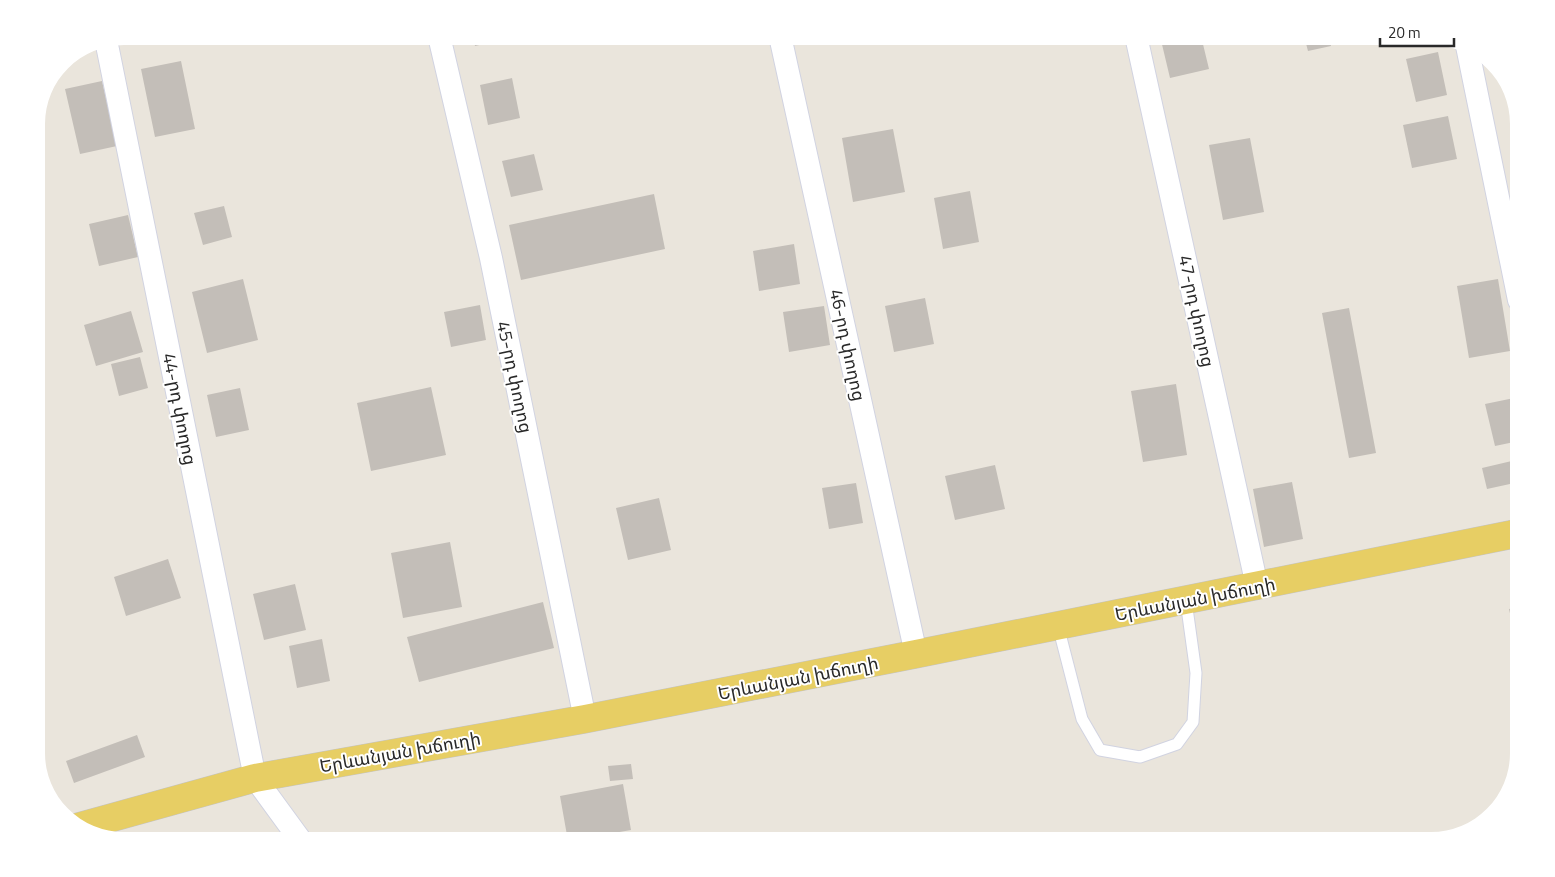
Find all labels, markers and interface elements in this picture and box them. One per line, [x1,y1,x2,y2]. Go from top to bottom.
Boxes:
scale bar [1380,15,1454,47]
text: 20 m [1388,21,1421,44]
street label: 47-րդ փողոց [1172,253,1222,369]
street label: 46-րդ փողոց [823,287,873,403]
street label: 45-րդ փողոց [490,319,540,435]
street label: 44-րդ փողոց [156,351,204,467]
street label: Երևանյան խճուղի [1112,570,1278,628]
street label: Երևանյան խճուղի [715,649,881,707]
street label: Երևանյան խճուղի [317,725,483,779]

